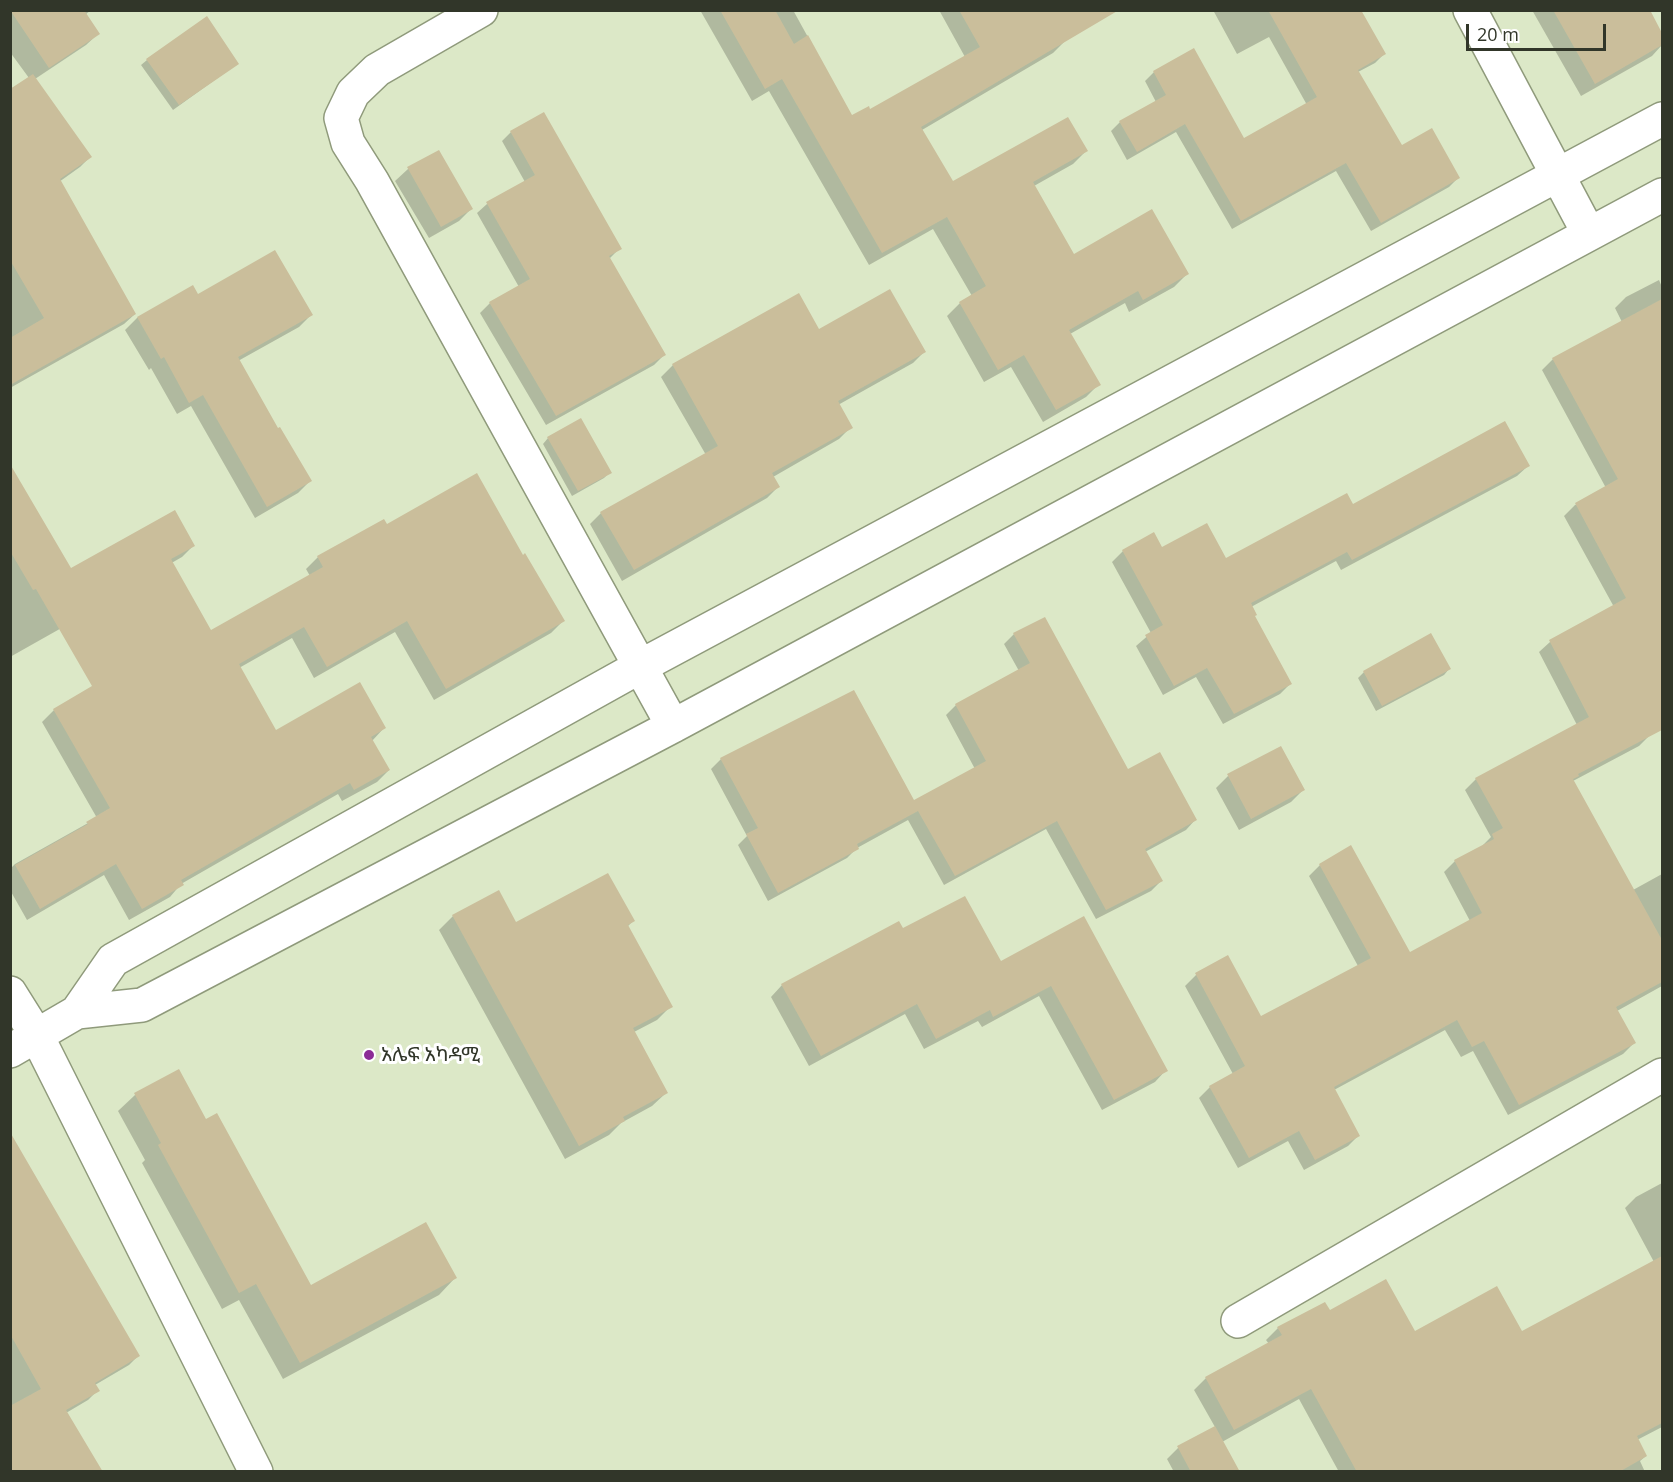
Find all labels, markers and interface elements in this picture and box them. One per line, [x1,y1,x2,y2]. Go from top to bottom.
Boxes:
scale bar [1469,12,1608,50]
text: 20 m [1477,22,1519,46]
place label: አሌፍ አካዳሚ [381,1043,480,1067]
marker: አሌፍ አካዳሚ [362,1048,376,1062]

